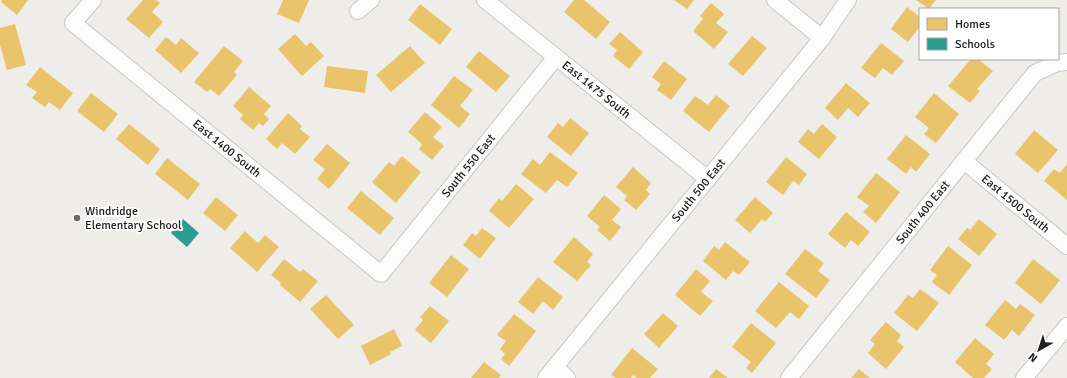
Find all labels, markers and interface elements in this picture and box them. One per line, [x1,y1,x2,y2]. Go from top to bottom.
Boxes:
legend [919,8,1059,60]
text: Homes [955,17,990,32]
text: Schools [955,37,995,52]
street label: East 1475 South [559,58,634,122]
street label: East 1400 South [189,117,264,181]
street label: South 550 East [439,131,499,201]
street label: South 500 East [669,156,729,225]
street label: East 1500 South [978,172,1052,236]
street label: South 400 East [893,178,953,247]
place label: Windridge Elementary School [85,204,182,233]
marker: Windridge Elementary School [72,213,82,223]
north arrow [1019,330,1059,370]
text: N [1026,350,1040,365]

